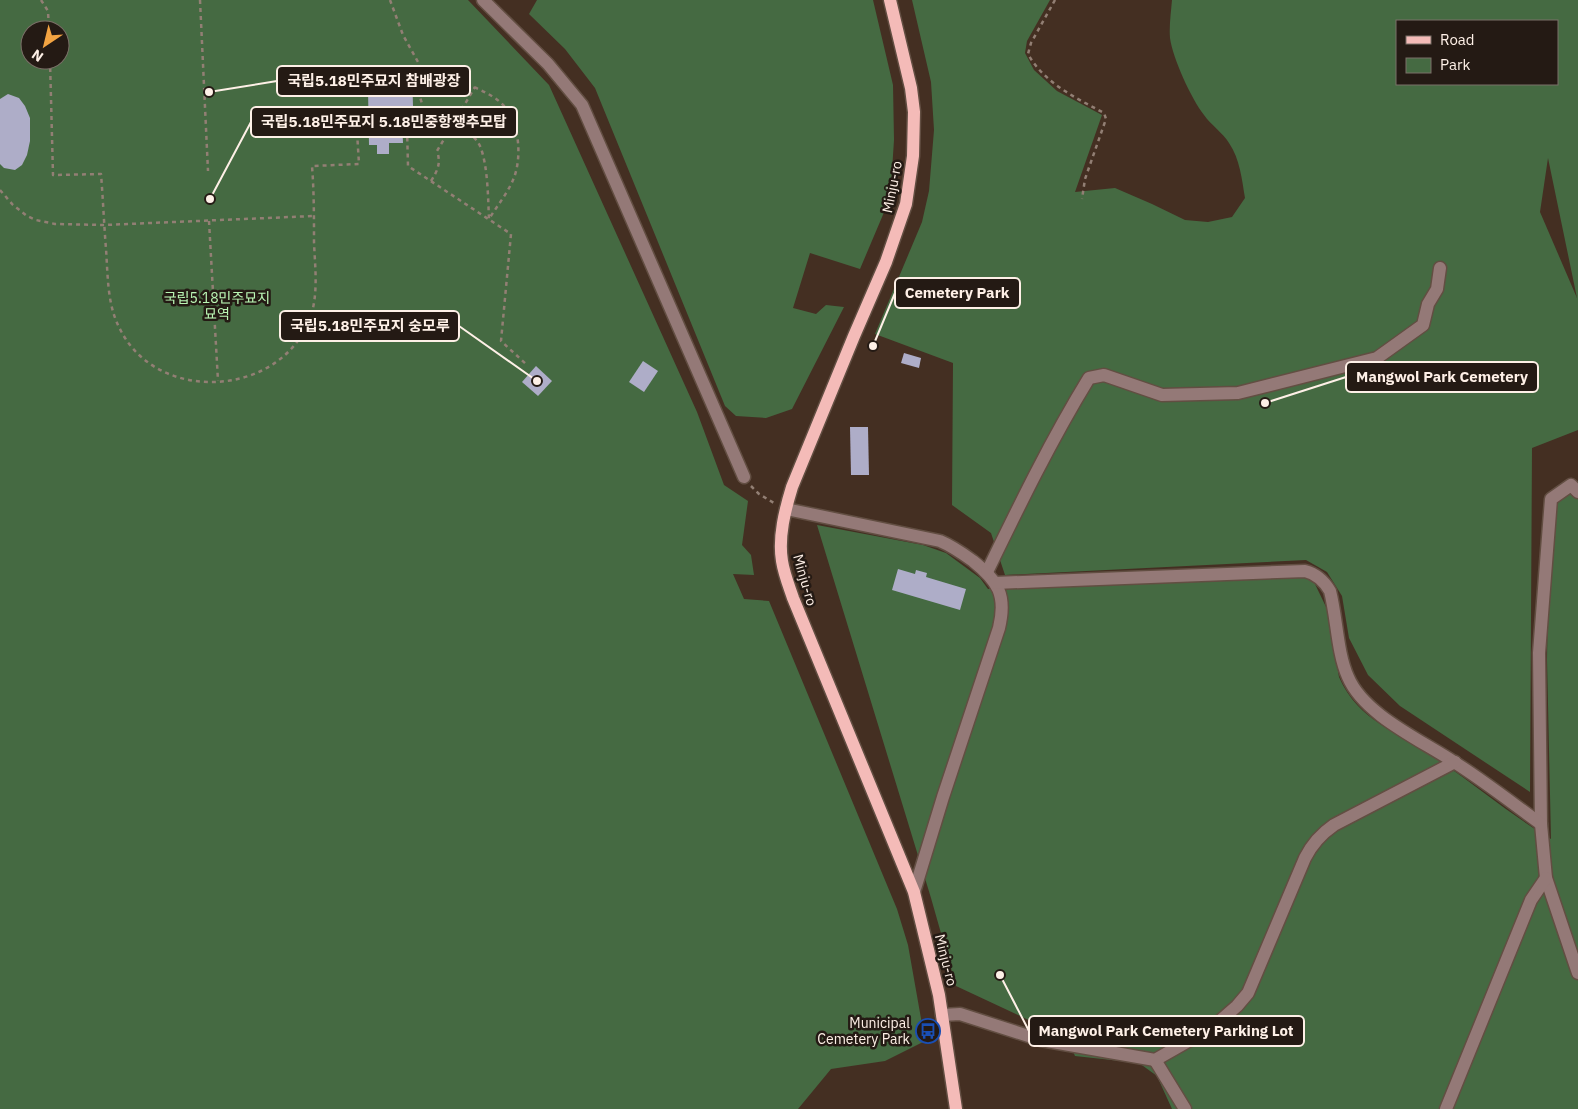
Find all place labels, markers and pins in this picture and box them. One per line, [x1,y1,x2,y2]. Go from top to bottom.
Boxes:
callout: 국립5.18민주묘지 참배광장 [277,66,470,96]
callout: 국립5.18민주묘지 5.18민중항쟁추모탑 [251,107,517,137]
callout: Cemetery Park [895,278,1020,308]
callout: 국립5.18민주묘지 숭모루 [280,311,459,341]
callout: Mangwol Park Cemetery [1346,362,1538,392]
place label: Municipal Cemetery Park [817,1014,911,1048]
callout: Mangwol Park Cemetery Parking Lot [1029,1016,1304,1046]
bus stop icon: Municipal Cemetery Park [915,1018,941,1044]

